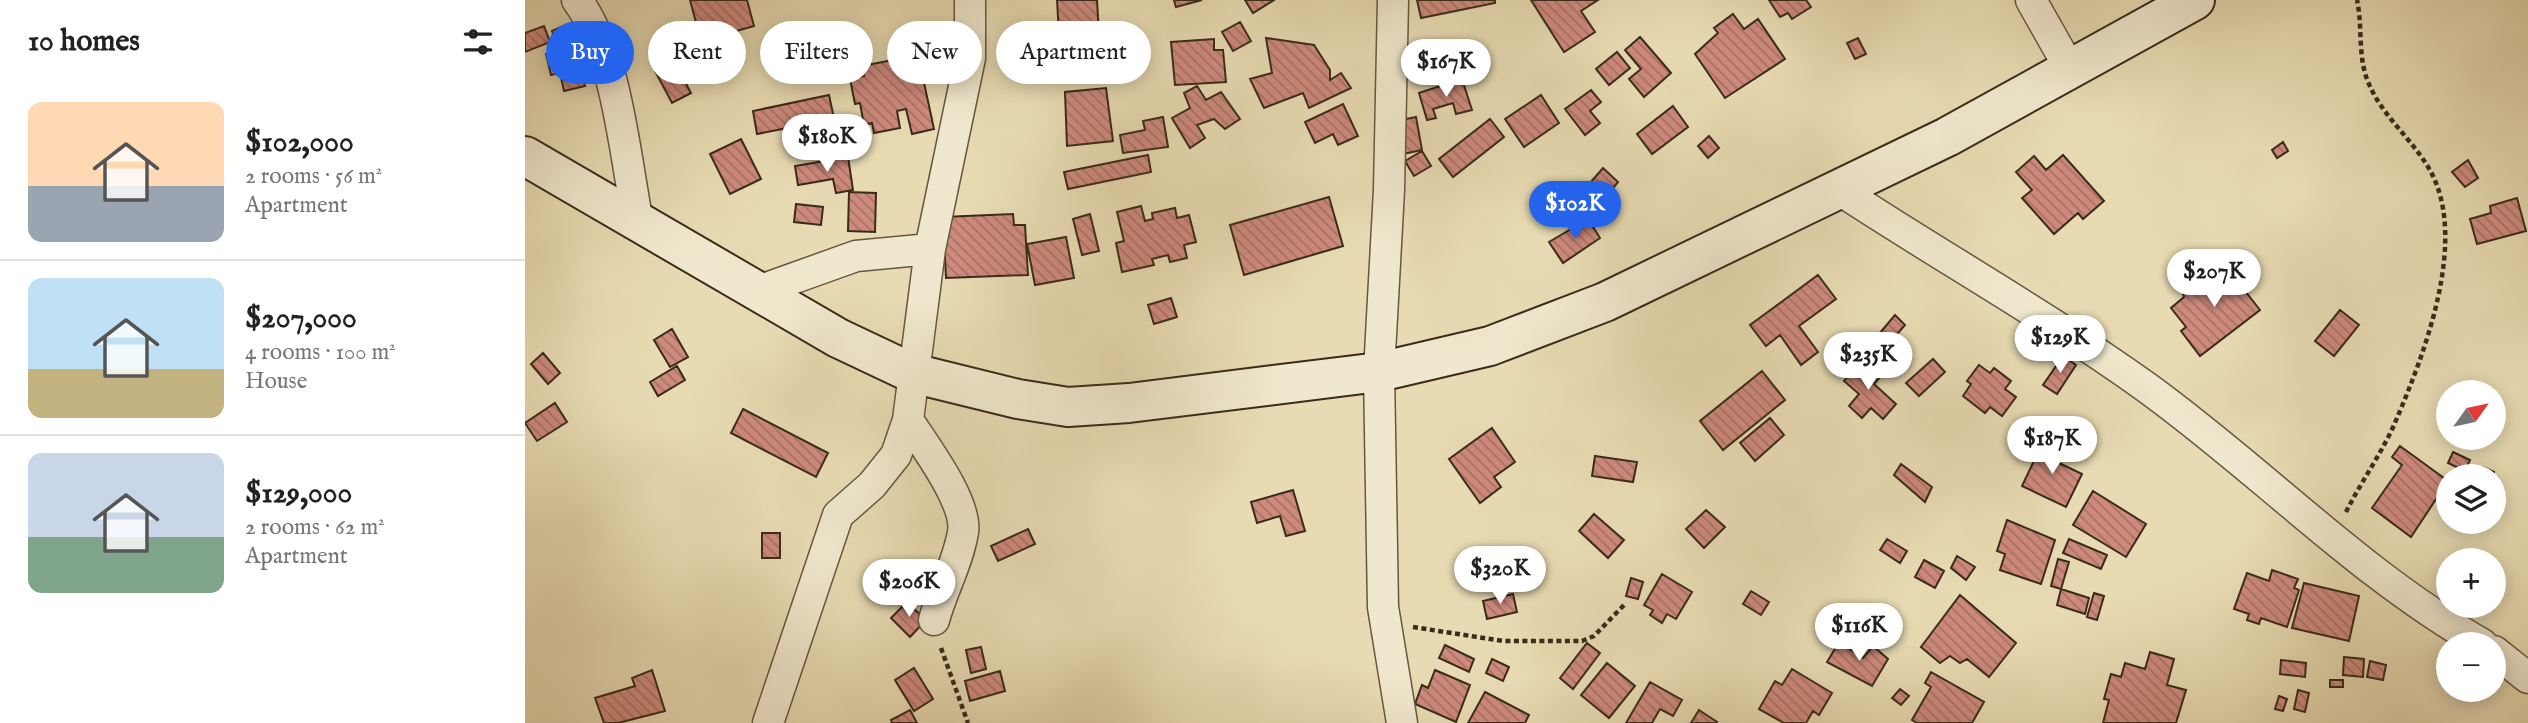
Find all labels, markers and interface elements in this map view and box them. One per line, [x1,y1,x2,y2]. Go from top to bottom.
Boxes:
chip: Buy [546,21,634,84]
chip: Rent [648,21,746,84]
chip: Filters [760,21,873,84]
chip: New [887,21,982,84]
chip: Apartment [996,21,1151,84]
text: 10 homes [28,23,140,61]
icon: filters [459,23,497,61]
pin: $167K [1397,40,1495,99]
text: $167K [1417,47,1475,76]
pin: $180K [778,114,876,174]
text: $180K [798,122,856,151]
text: $102,000 [245,124,354,162]
icon: home [84,130,168,214]
text: 2 rooms · 56 m² [245,162,382,191]
pin: $102K [1526,182,1624,241]
text: $102K [1545,189,1605,218]
text: Apartment [245,191,348,220]
pin: $207K [2165,250,2263,309]
text: $207K [2183,257,2245,286]
text: $207,000 [245,300,357,338]
icon: home [84,306,168,390]
pin: $129K [2011,316,2109,375]
text: $129K [2031,323,2089,352]
pin: $235K [1819,332,1917,392]
text: 4 rooms · 100 m² [245,338,396,367]
text: $235K [1839,340,1897,369]
text: House [245,367,307,396]
north arrow [2436,380,2506,450]
map controls [2436,380,2506,702]
pin: $187K [2003,416,2101,476]
text: $187K [2023,424,2081,453]
button: layers [2436,464,2506,534]
text: $129,000 [245,475,352,513]
icon: home [84,481,168,565]
text: 2 rooms · 62 m² [245,513,385,542]
text: Apartment [245,542,348,571]
pin: $320K [1451,546,1549,606]
button: + [2436,548,2506,618]
text: $320K [1470,554,1530,583]
pin: $206K [860,560,958,619]
text: $206K [878,567,940,596]
pin: $116K [1810,604,1908,663]
text: $116K [1831,611,1887,640]
button: − [2436,632,2506,702]

